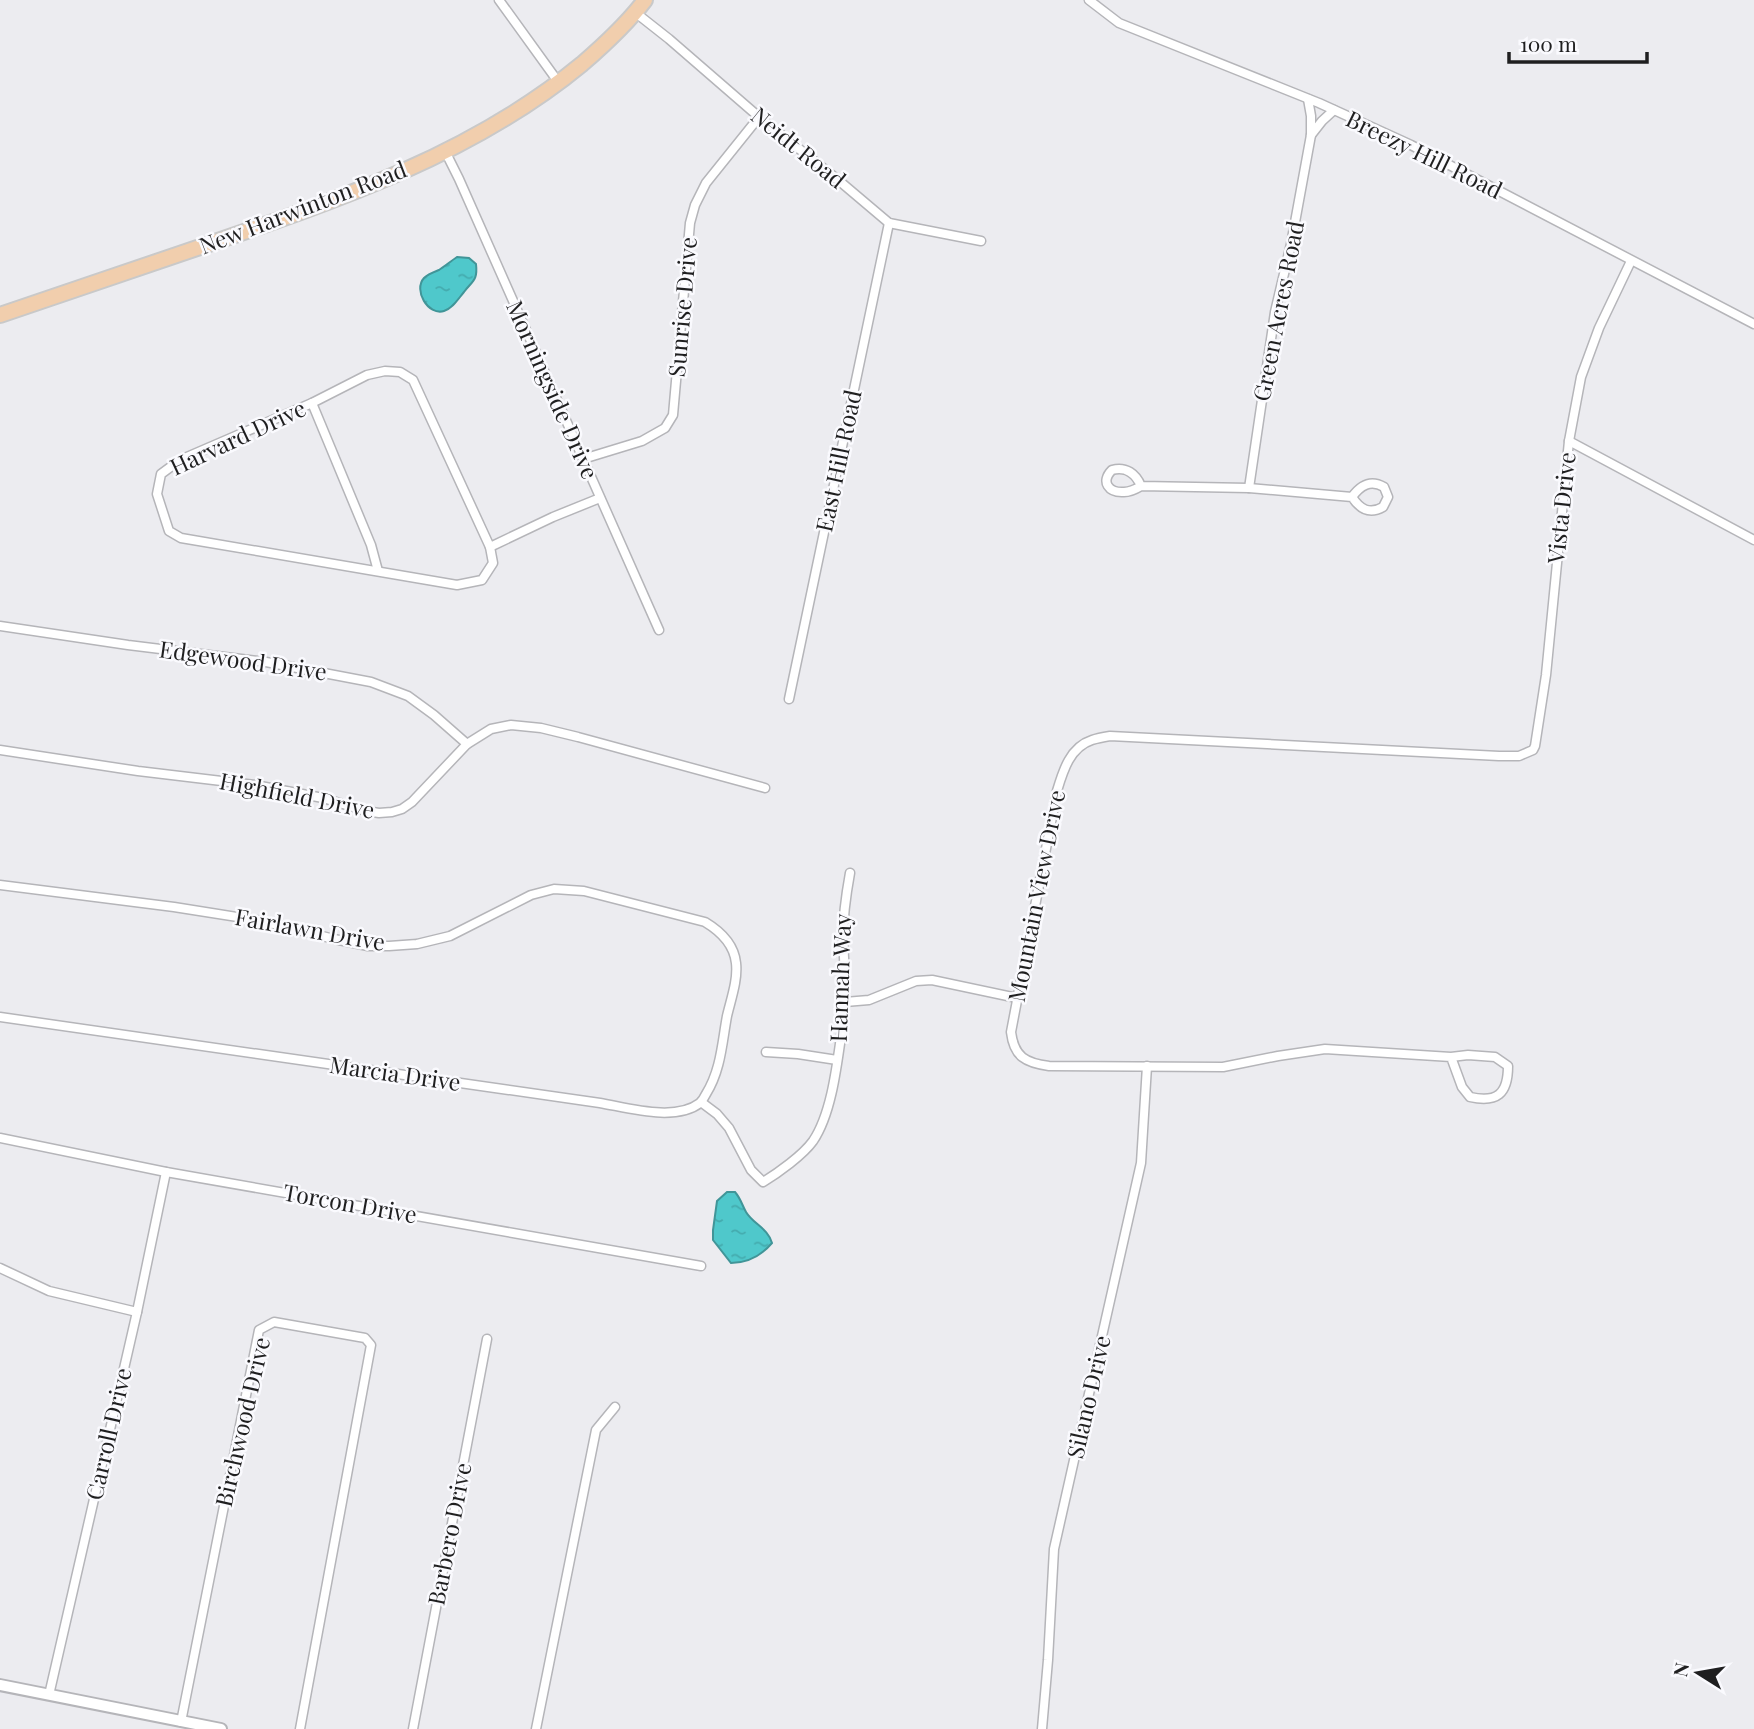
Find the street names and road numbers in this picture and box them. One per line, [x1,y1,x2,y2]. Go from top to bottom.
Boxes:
street label: Neidt Road [745,99,853,195]
street label: Breezy Hill Road [1341,102,1508,205]
street label: New Harwinton Road [194,153,411,260]
street label: Green Acres Road [1245,218,1310,404]
street label: Sunrise Drive [660,236,703,378]
street label: Morningside Drive [500,295,607,484]
street label: East Hill Road [807,387,868,535]
street label: Harvard Drive [164,392,310,482]
street label: Vista Drive [1539,450,1582,566]
street label: Edgewood Drive [157,632,329,687]
street label: Highfield Drive [217,764,378,825]
street label: Mountain View Drive [1000,787,1071,1004]
street label: Fairlawn Drive [233,900,388,957]
street label: Hannah Way [822,913,857,1043]
street label: Marcia Drive [328,1048,463,1097]
street label: Torcon Drive [281,1176,420,1230]
street label: Silano Drive [1058,1332,1117,1461]
street label: Birchwood Drive [207,1334,276,1510]
street label: Carroll Drive [77,1364,138,1503]
street label: Barbero Drive [420,1460,478,1608]

